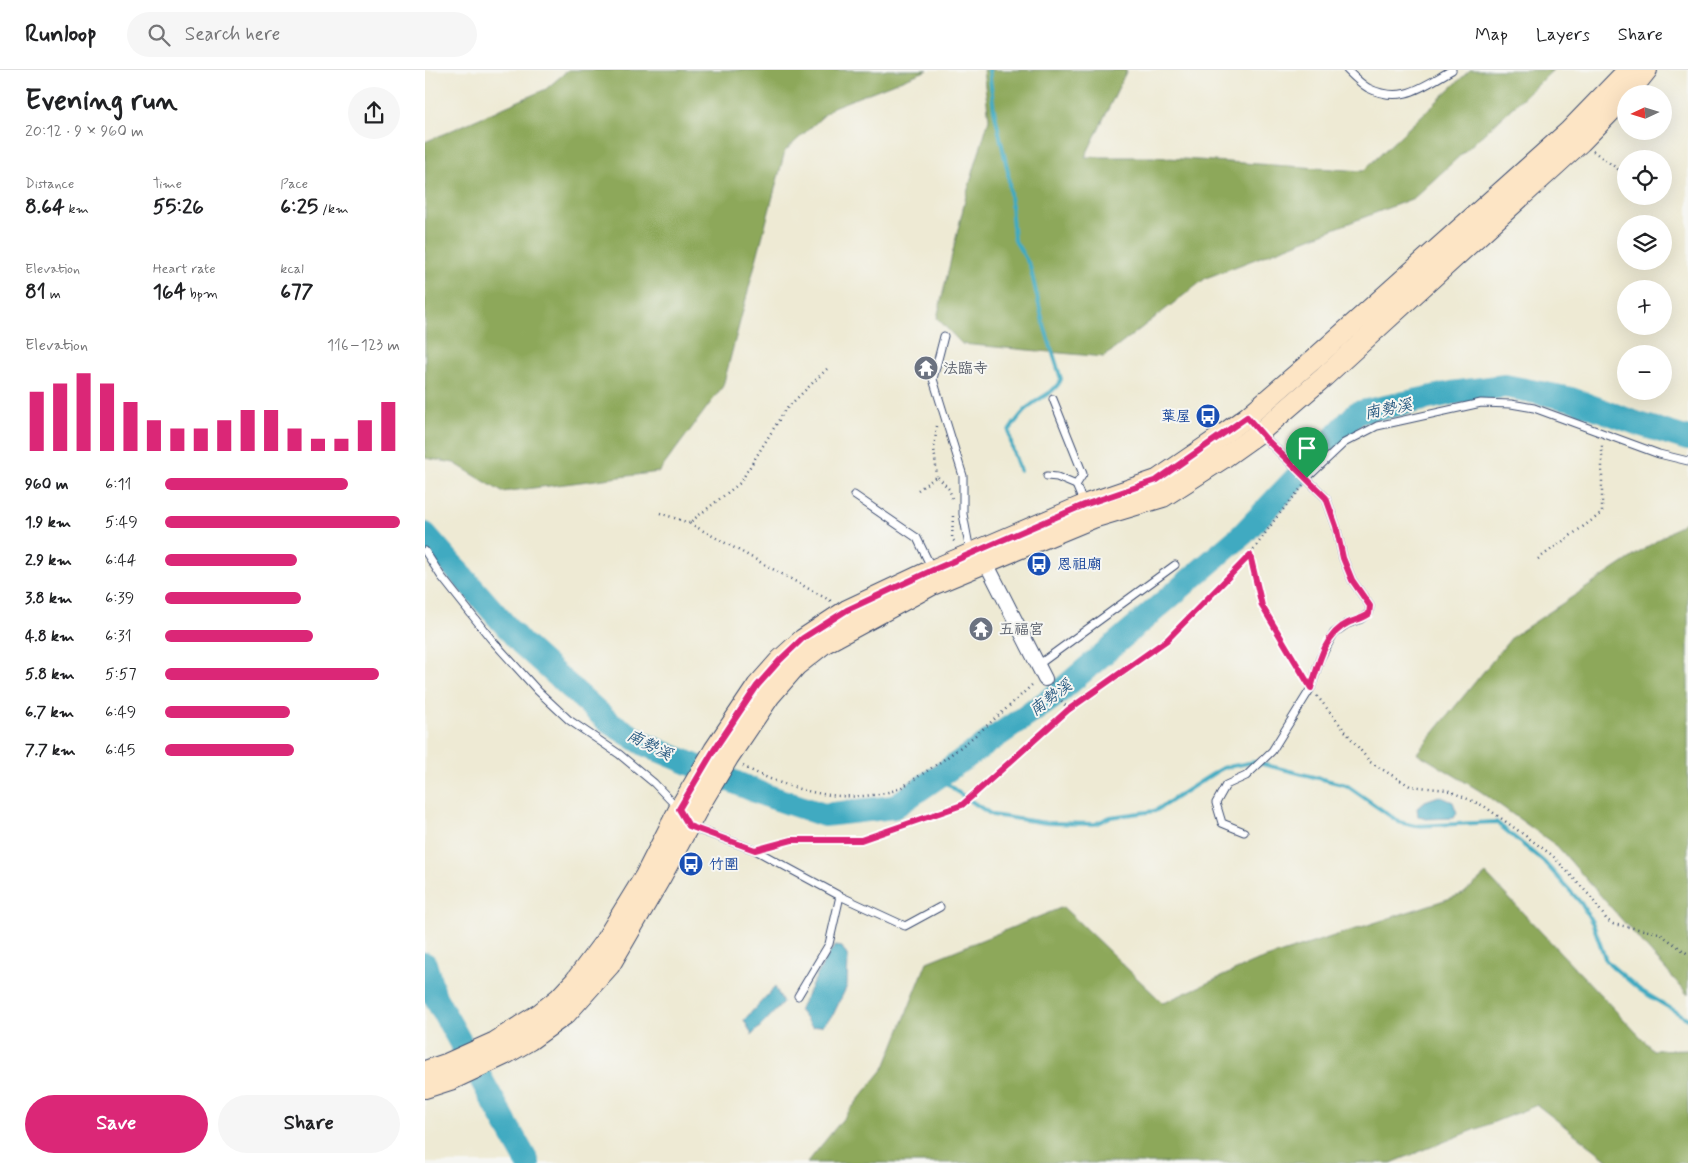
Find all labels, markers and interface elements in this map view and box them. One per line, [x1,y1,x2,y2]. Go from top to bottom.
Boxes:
search box [127,12,477,57]
text: Runloop [25,19,97,50]
icon: search [145,21,173,49]
text: Search here [185,22,280,47]
text: Map [1475,23,1508,47]
text: Layers [1536,23,1590,47]
text: Share [1618,23,1663,47]
text: Evening run [25,83,178,120]
north arrow [1617,85,1673,140]
map controls [1617,85,1672,400]
button: share [348,87,400,139]
text: 20:12 · 9 × 960 m [25,121,144,142]
button: locate [1617,150,1672,205]
text: Distance [25,175,74,193]
text: Time [153,175,182,193]
text: Pace [280,175,308,193]
text: 8.64 [25,193,65,221]
text: 55:26 [153,193,204,221]
text: 6:25 [280,193,318,221]
text: km [65,200,89,218]
text: /km [318,200,348,218]
button: layers [1617,215,1672,270]
text: Elevation [25,260,80,278]
text: Heart rate [153,260,216,278]
text: kcal [280,260,304,278]
text: 81 [25,278,46,306]
text: 164 [153,278,186,306]
text: 677 [280,278,313,306]
button: + [1617,280,1672,335]
text: m [46,285,61,303]
text: bpm [186,285,218,303]
text: Elevation [25,335,88,356]
text: 116–123 m [327,335,400,356]
button: − [1617,345,1672,400]
temple icon: 法臨寺 [913,355,939,381]
place label: 法臨寺 [943,359,988,379]
water label: 南勢溪 [1363,394,1415,424]
bus stop icon: 葉屋 [1195,403,1221,429]
place label: 葉屋 [1161,407,1191,427]
pin [1286,427,1328,478]
icon: arrive [1293,434,1321,462]
text: 960 m [25,474,68,495]
text: 6:11 [105,474,132,495]
text: 1.9 km [25,512,71,533]
text: 5:49 [105,512,138,533]
text: 2.9 km [25,550,72,571]
text: 6:44 [105,550,137,571]
bus stop icon: 恩祖廟 [1026,551,1052,577]
place label: 恩祖廟 [1057,555,1102,575]
text: 3.8 km [25,588,72,609]
text: 6:39 [105,588,134,609]
temple icon: 五福宮 [968,616,994,642]
place label: 五福宮 [999,620,1044,640]
text: 4.8 km [25,626,74,647]
text: 6:31 [105,626,132,647]
text: 5.8 km [25,664,75,685]
text: 5:57 [105,664,137,685]
water label: 南勢溪 [1025,675,1077,721]
text: 6.7 km [25,702,74,723]
text: 6:49 [105,702,136,723]
water label: 南勢溪 [623,725,676,766]
text: 7.7 km [25,740,75,761]
text: 6:45 [105,740,135,761]
bus stop icon: 竹圍 [678,851,704,877]
place label: 竹圍 [709,855,739,875]
button: Save [25,1095,208,1153]
button: Share [218,1095,400,1153]

